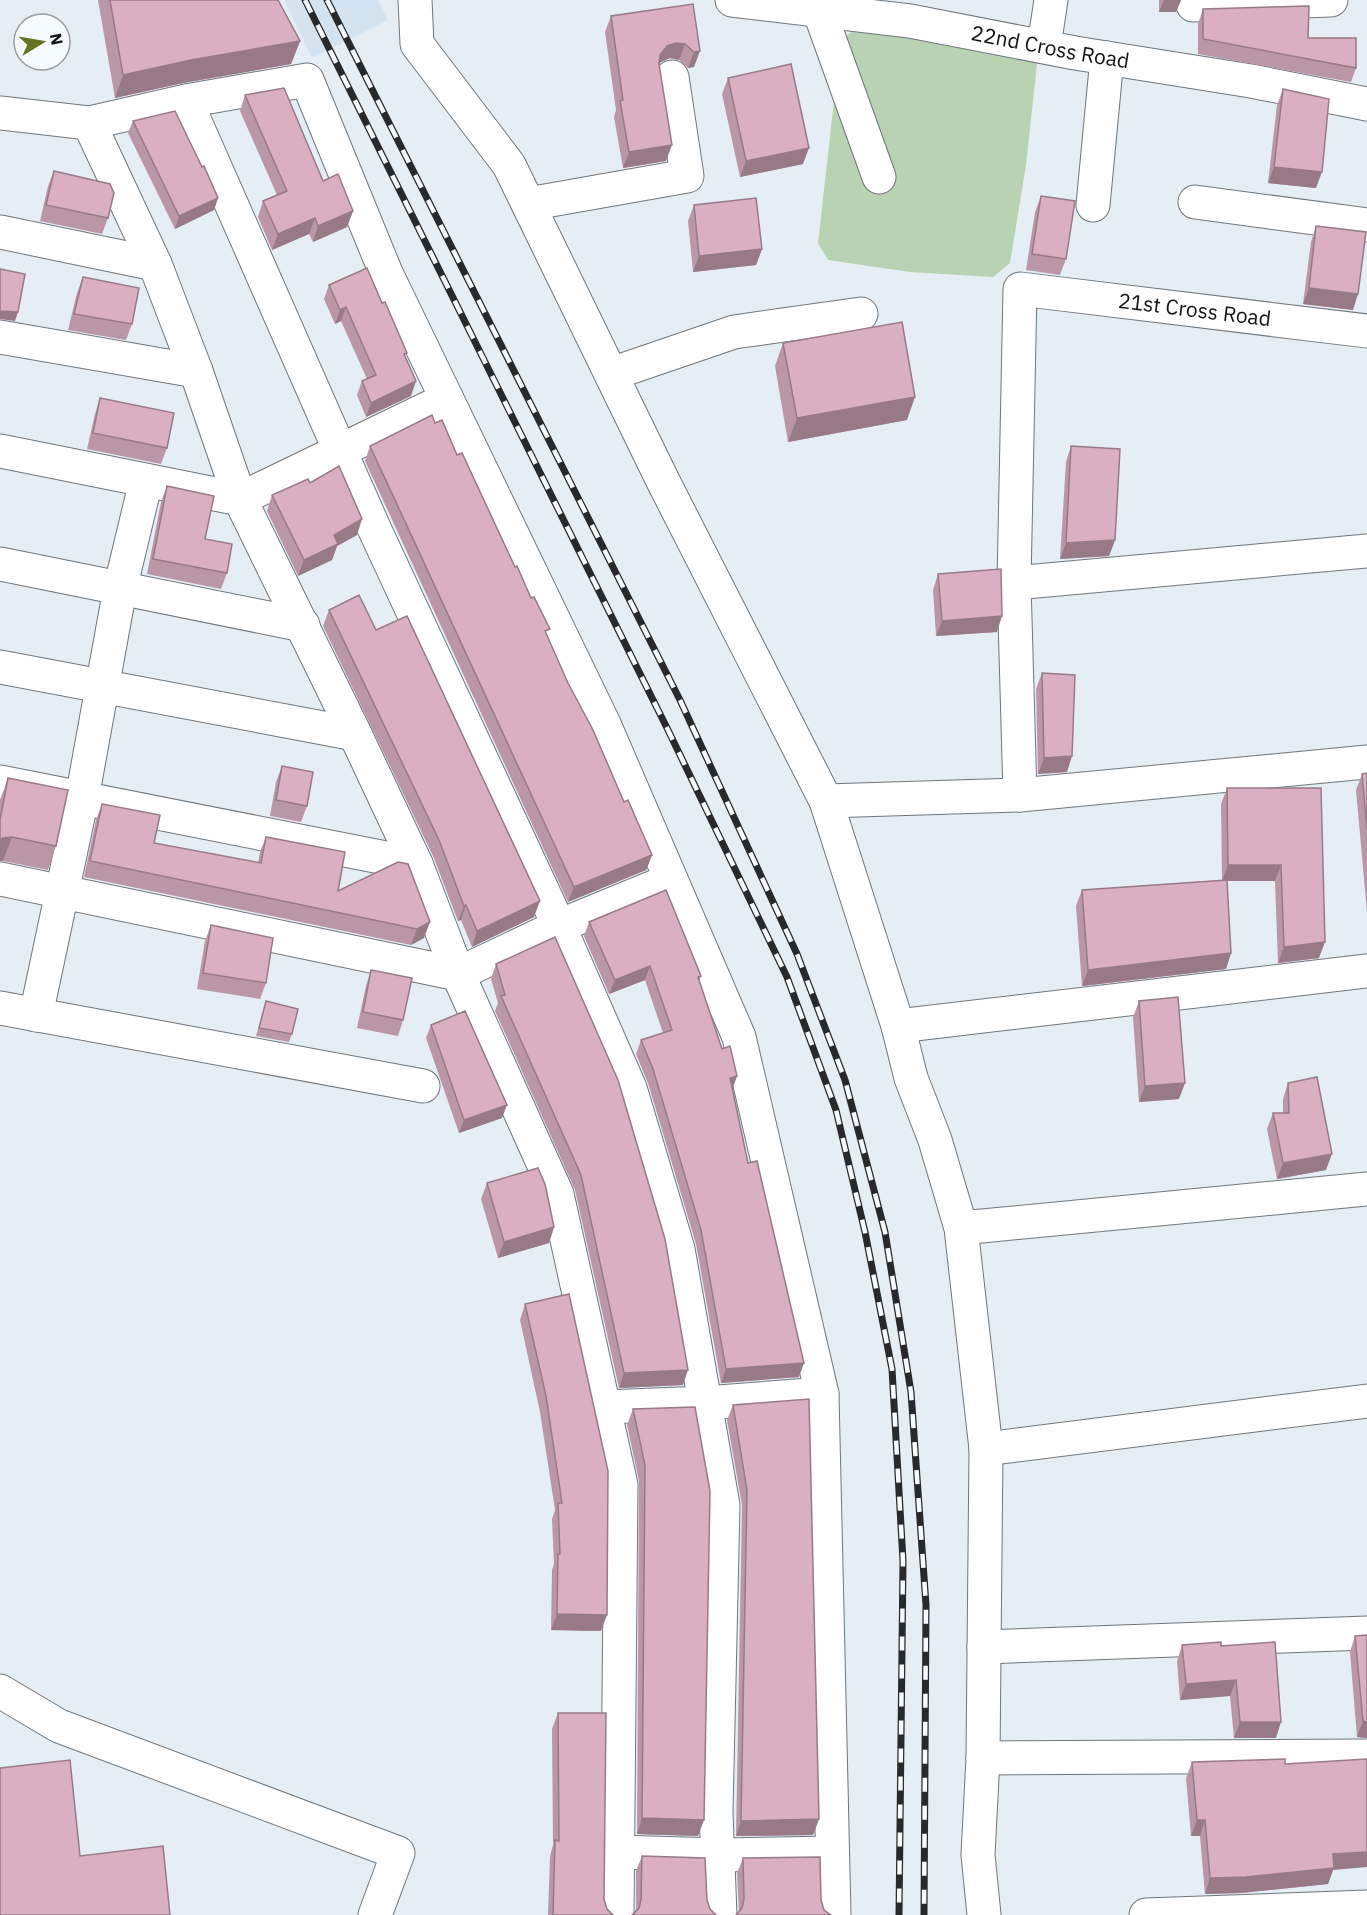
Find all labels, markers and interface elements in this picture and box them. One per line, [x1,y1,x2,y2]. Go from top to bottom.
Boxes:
north arrow [12,12,72,72]
street label: 22nd Cross Road [969,18,1132,74]
text: N [46,32,68,47]
street label: 21st Cross Road [1117,286,1273,332]

